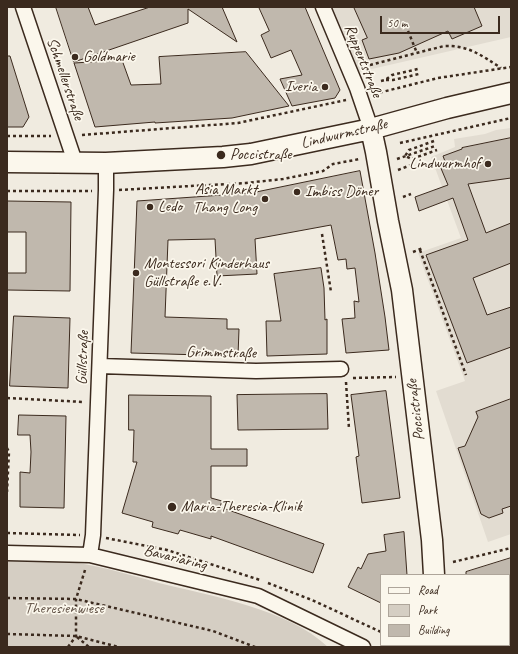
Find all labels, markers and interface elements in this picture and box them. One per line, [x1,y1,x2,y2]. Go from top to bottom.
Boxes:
scale bar [382,8,502,34]
text: 50 m [387,15,407,31]
street label: Ruppertstraße [340,22,386,100]
street label: Schmellerstraße [42,35,88,123]
place label: Goldmarie [83,47,135,67]
marker: Goldmarie [70,52,80,62]
place label: Iveria [285,77,317,97]
marker: Iveria [320,82,330,92]
street label: Lindwurmstraße [299,115,389,153]
place label: Poccistraße [230,145,292,165]
marker: Poccistraße [215,149,227,161]
place label: Lindwurmhof [409,154,480,174]
marker: Lindwurmhof [483,159,493,169]
place label: Asia Markt Thang Long [193,180,257,218]
place label: Imbiss Döner [305,182,378,202]
marker: Imbiss Döner [292,187,302,197]
marker: Asia Markt Thang Long [260,194,270,204]
place label: Ledo [158,197,182,217]
marker: Ledo [145,202,155,212]
place label: Montessori Kinderhaus Güllstraße e.V. [144,254,269,292]
marker: Montessori Kinderhaus Güllstraße e.V. [131,268,141,278]
street label: Güllstraße [72,331,94,385]
street label: Grimmstraße [186,343,256,363]
street label: Poccistraße [403,378,429,442]
place label: Maria-Theresia-Klinik [181,497,302,517]
marker: Maria-Theresia-Klinik [166,501,178,513]
street label: Bavariaring [142,541,208,575]
legend [380,574,510,646]
text: Road [418,582,438,598]
park label: Theresienwiese [24,599,104,619]
text: Park [418,602,437,618]
text: Building [418,622,450,638]

